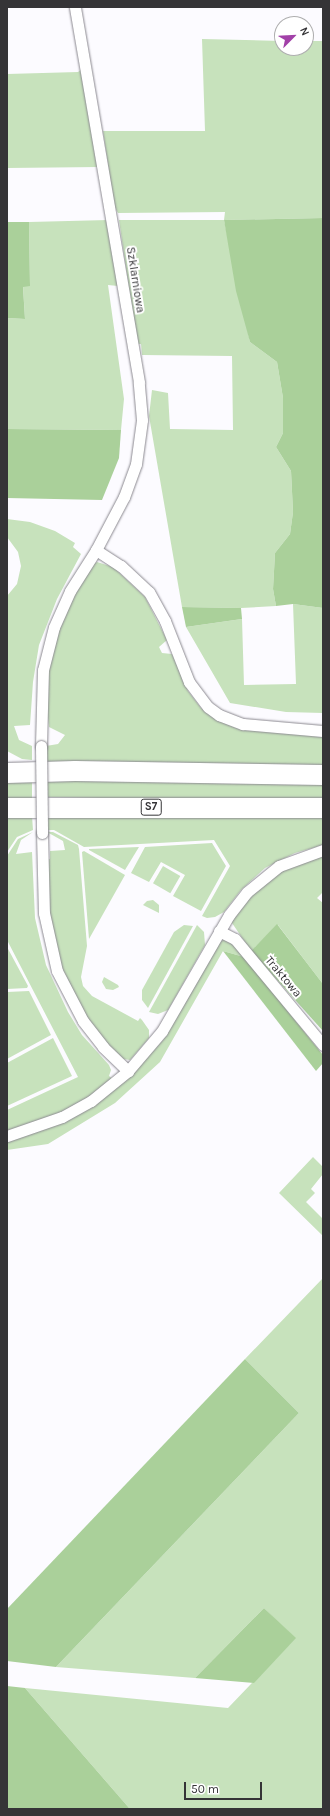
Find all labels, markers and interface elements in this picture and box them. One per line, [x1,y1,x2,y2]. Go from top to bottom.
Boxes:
north arrow [274,16,314,56]
text: N [297,25,312,38]
street label: Szklarniowa [123,246,147,314]
road number: S7 [140,798,162,816]
street label: Traktowa [262,954,304,1000]
scale bar [186,1774,264,1800]
text: 50 m [191,1782,219,1796]

